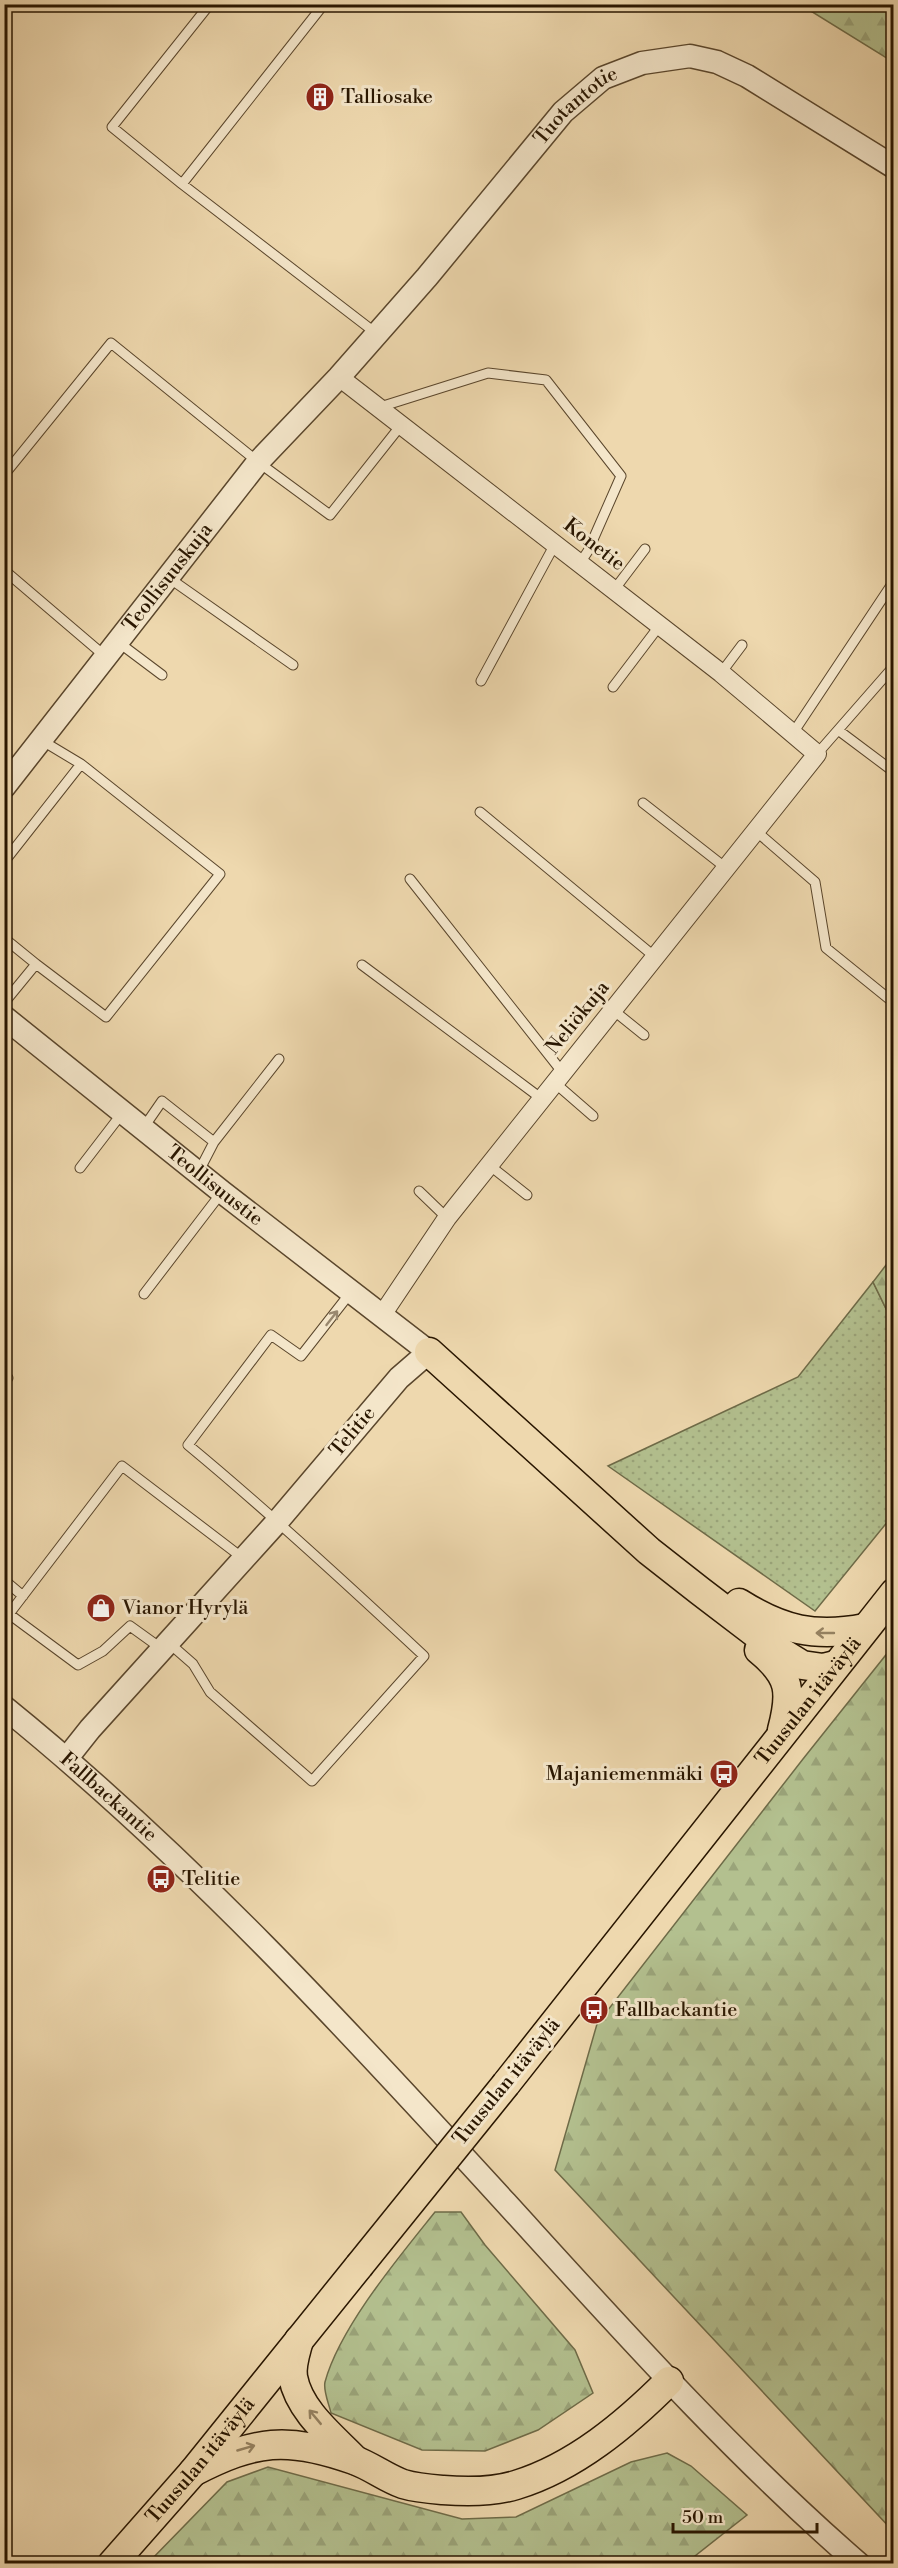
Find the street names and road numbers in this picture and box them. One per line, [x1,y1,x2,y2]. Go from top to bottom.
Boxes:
street label: Tuotantotie [529,61,621,150]
street label: Konetie [558,513,630,577]
street label: Teollisuuskuja [117,517,219,637]
street label: Neliökuja [541,975,616,1060]
street label: Teollisuustie [161,1140,268,1232]
street label: Telitie [325,1402,381,1462]
street label: Tuusulan itäväylä [750,1631,868,1770]
street label: Fallbackantie [55,1747,163,1847]
street label: Tuusulan itäväylä [448,2013,567,2151]
street label: Tuusulan itäväylä [141,2392,261,2529]

